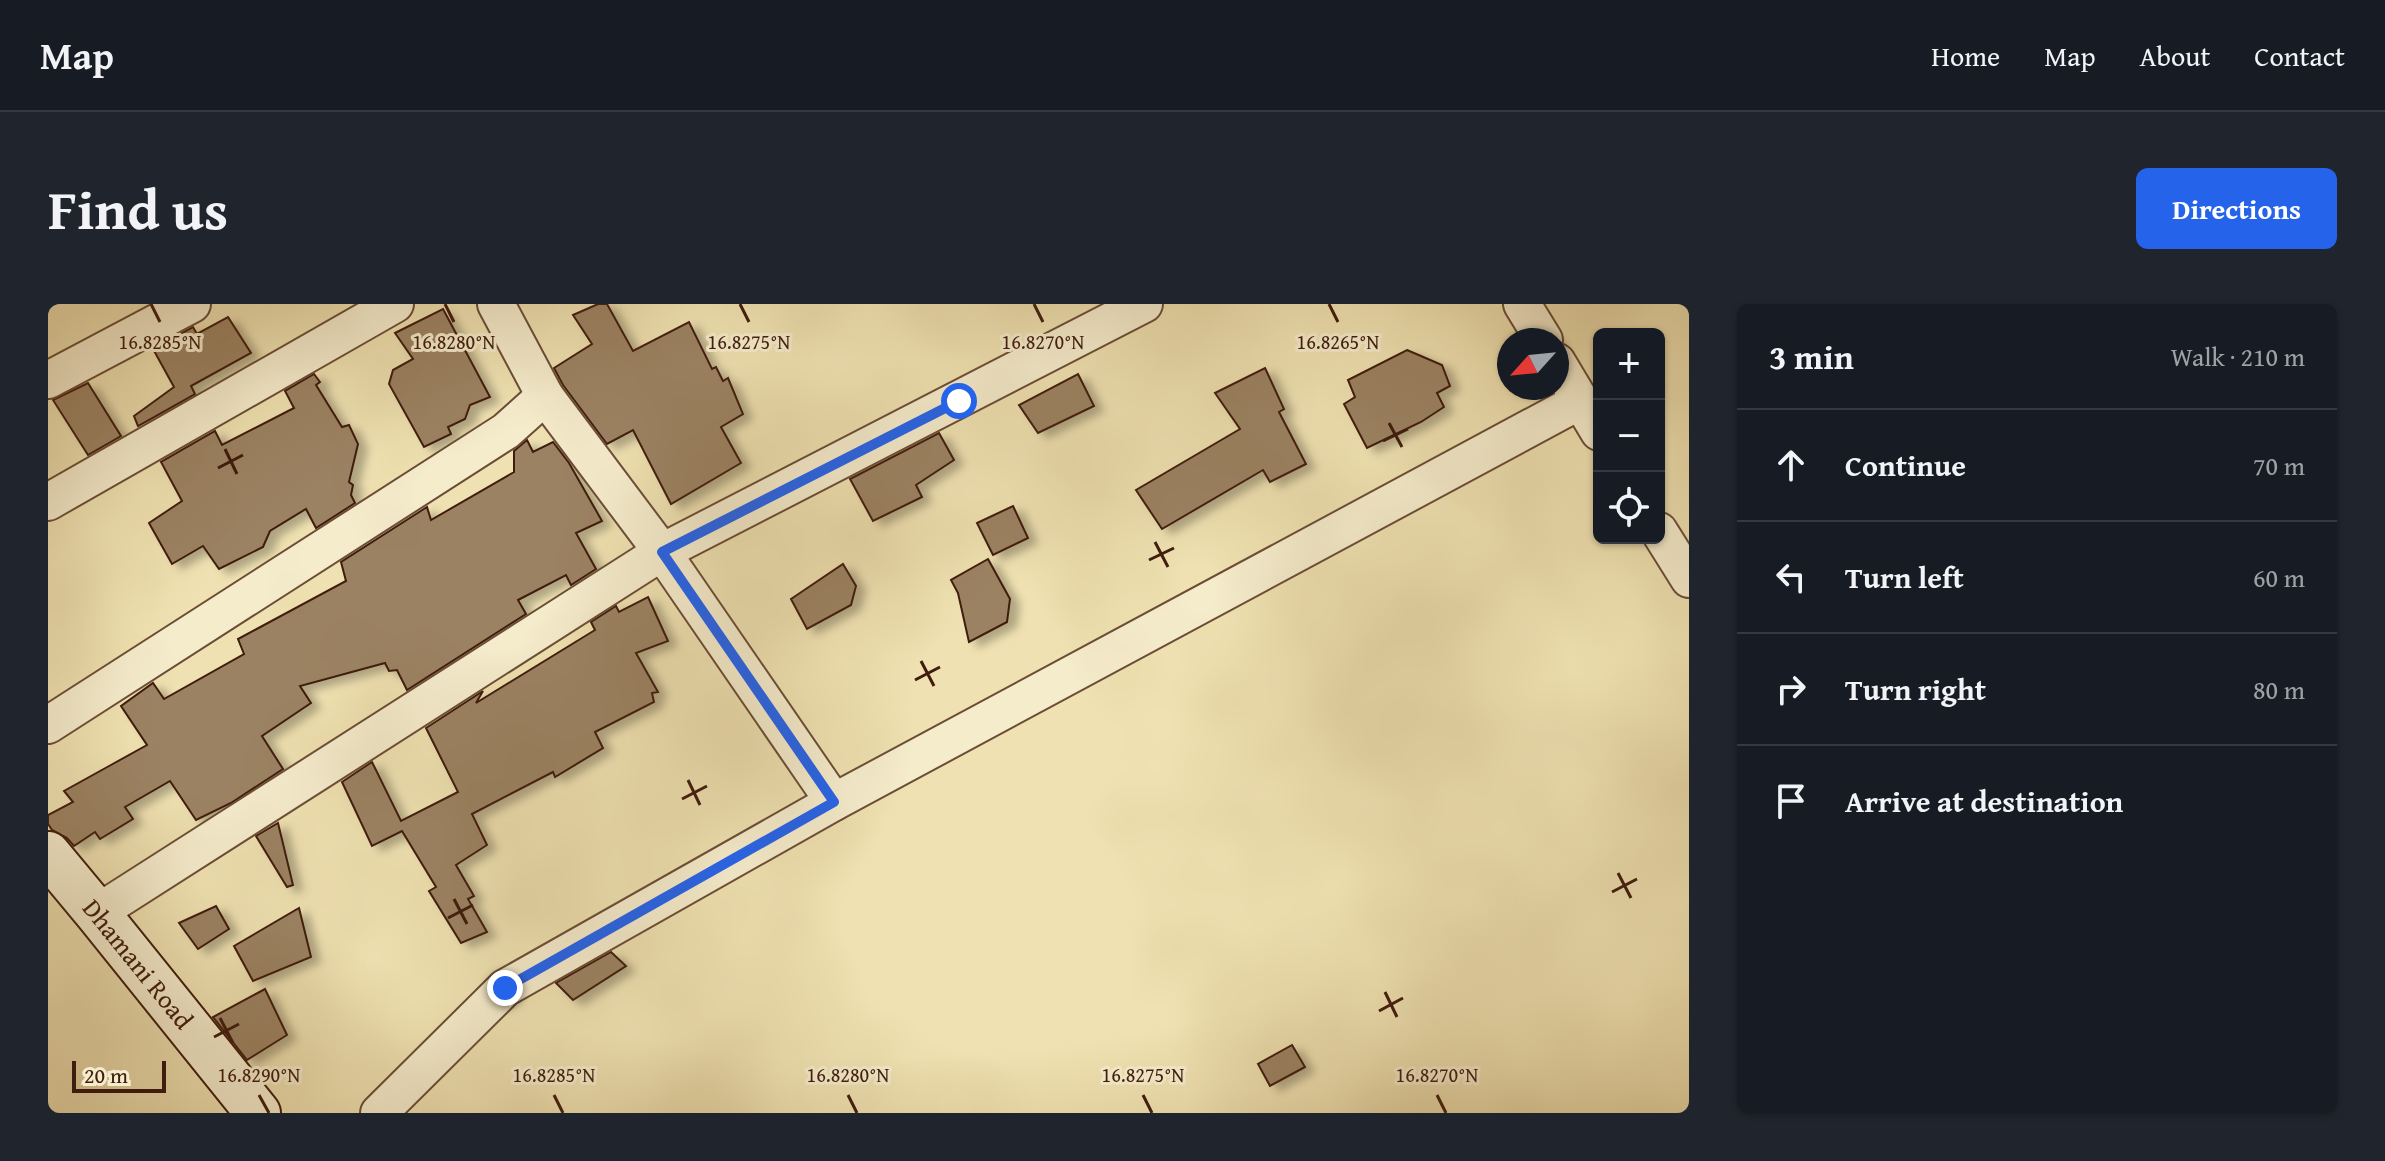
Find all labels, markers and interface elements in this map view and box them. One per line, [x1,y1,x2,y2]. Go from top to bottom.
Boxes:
text: Map [40,27,114,83]
text: Home [1931,35,2000,76]
text: Map [2044,35,2096,76]
text: About [2140,35,2210,76]
text: Contact [2254,35,2345,76]
text: Find us [48,167,228,250]
button: Directions [2136,168,2337,249]
text: 16.8285°N [119,327,201,356]
text: 16.8280°N [413,327,495,356]
text: 16.8275°N [708,327,790,356]
text: 16.8270°N [1002,327,1084,356]
text: 16.8265°N [1297,327,1379,356]
north arrow [1497,328,1569,400]
map controls [1593,328,1665,544]
button: + [1593,328,1665,400]
text: 3 min [1769,332,1854,381]
text: Walk · 210 m [2171,337,2305,376]
route start [941,383,977,419]
button: − [1593,400,1665,472]
icon: ahead [1769,443,1813,487]
text: Continue [1845,443,1966,487]
text: 70 m [2253,446,2305,485]
button: locate [1593,472,1665,544]
icon: left [1769,555,1813,599]
text: Turn left [1845,555,1964,599]
text: 60 m [2253,558,2305,597]
icon: right [1769,667,1813,711]
text: Turn right [1845,667,1986,711]
text: 80 m [2253,670,2305,709]
icon: arrive [1769,779,1813,823]
text: Arrive at destination [1845,779,2123,823]
street label: Dhamani Road [73,890,203,1038]
route end [487,970,523,1006]
scale bar [72,1057,166,1093]
text: 20 m [84,1059,128,1091]
text: 16.8290°N [218,1060,300,1089]
text: 16.8285°N [513,1060,595,1089]
text: 16.8280°N [807,1060,889,1089]
text: 16.8275°N [1102,1060,1184,1089]
text: 16.8270°N [1396,1060,1478,1089]

